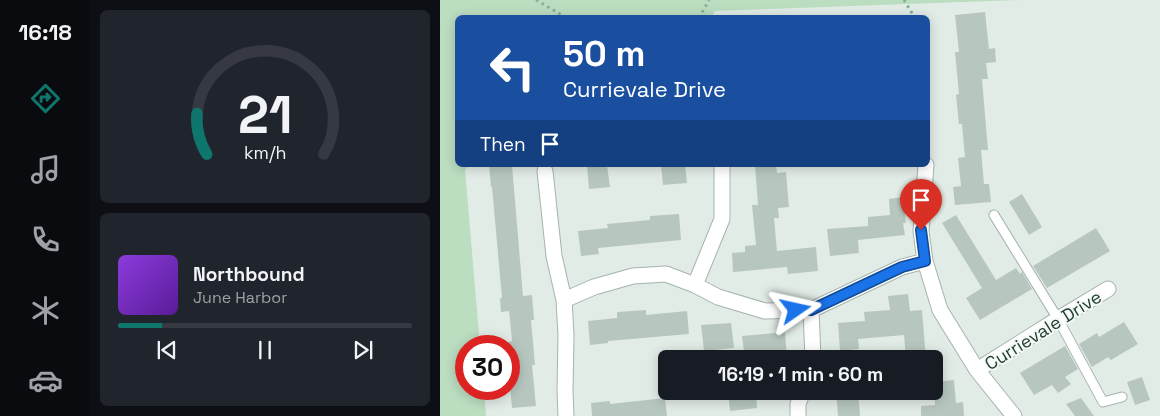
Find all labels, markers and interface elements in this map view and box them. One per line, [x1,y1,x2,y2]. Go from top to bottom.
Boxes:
text: 16:18 [18,18,72,46]
text: 50 m [563,32,645,76]
icon: left [480,35,545,100]
text: Currievale Drive [563,75,726,103]
icon: directions [28,81,63,116]
text: 21 [238,82,292,148]
icon: arrive [536,130,564,158]
text: Then [480,132,526,157]
text: km/h [244,141,286,164]
icon: music [28,152,63,187]
pin [900,179,942,230]
icon: arrive [907,186,935,214]
icon: phone [28,222,63,257]
text: Northbound [193,262,305,287]
position arrow [769,283,821,335]
street label: Currievale Drive [980,285,1106,375]
text: June Harbor [193,287,287,308]
icon: climate [28,293,63,328]
speed limit sign: 30 [455,335,520,400]
icon: previous [153,336,181,364]
icon: pause [251,336,279,364]
icon: next [349,336,377,364]
text: 16:19 · 1 min · 60 m [718,362,883,387]
icon: car [28,363,63,398]

